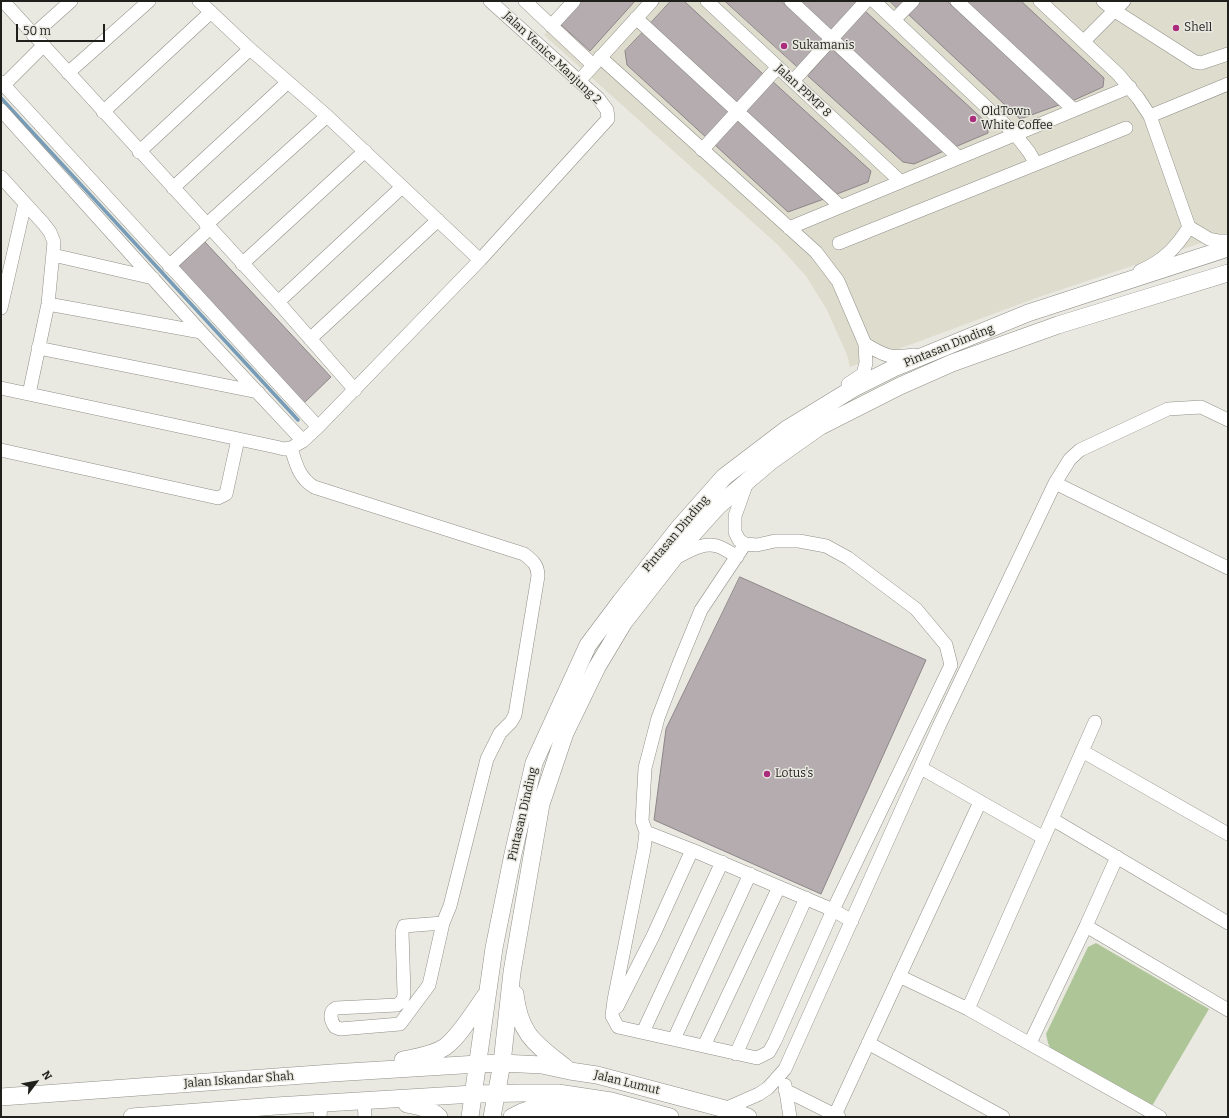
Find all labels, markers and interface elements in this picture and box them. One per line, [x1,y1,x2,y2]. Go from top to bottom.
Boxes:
street label: Jalan Venice Manjung 2 [500,9,604,107]
scale bar [18,16,107,42]
place label: Shell [1184,21,1212,35]
marker: Shell [1171,23,1181,33]
text: 50 m [23,24,51,38]
place label: Sukamanis [792,39,854,53]
marker: Sukamanis [779,41,789,51]
street label: Jalan PPMP 8 [772,61,834,121]
place label: OldTown White Coffee [981,105,1053,133]
marker: OldTown White Coffee [968,114,978,124]
street label: Pintasan Dinding [902,321,996,371]
street label: Pintasan Dinding [640,493,712,575]
street label: Pintasan Dinding [505,766,541,862]
place label: Lotus's [775,767,813,781]
marker: Lotus's [762,769,772,779]
north arrow [16,1062,56,1102]
text: N [39,1068,54,1082]
street label: Jalan Lumut [593,1068,661,1098]
street label: Jalan Iskandar Shah [183,1069,295,1091]

